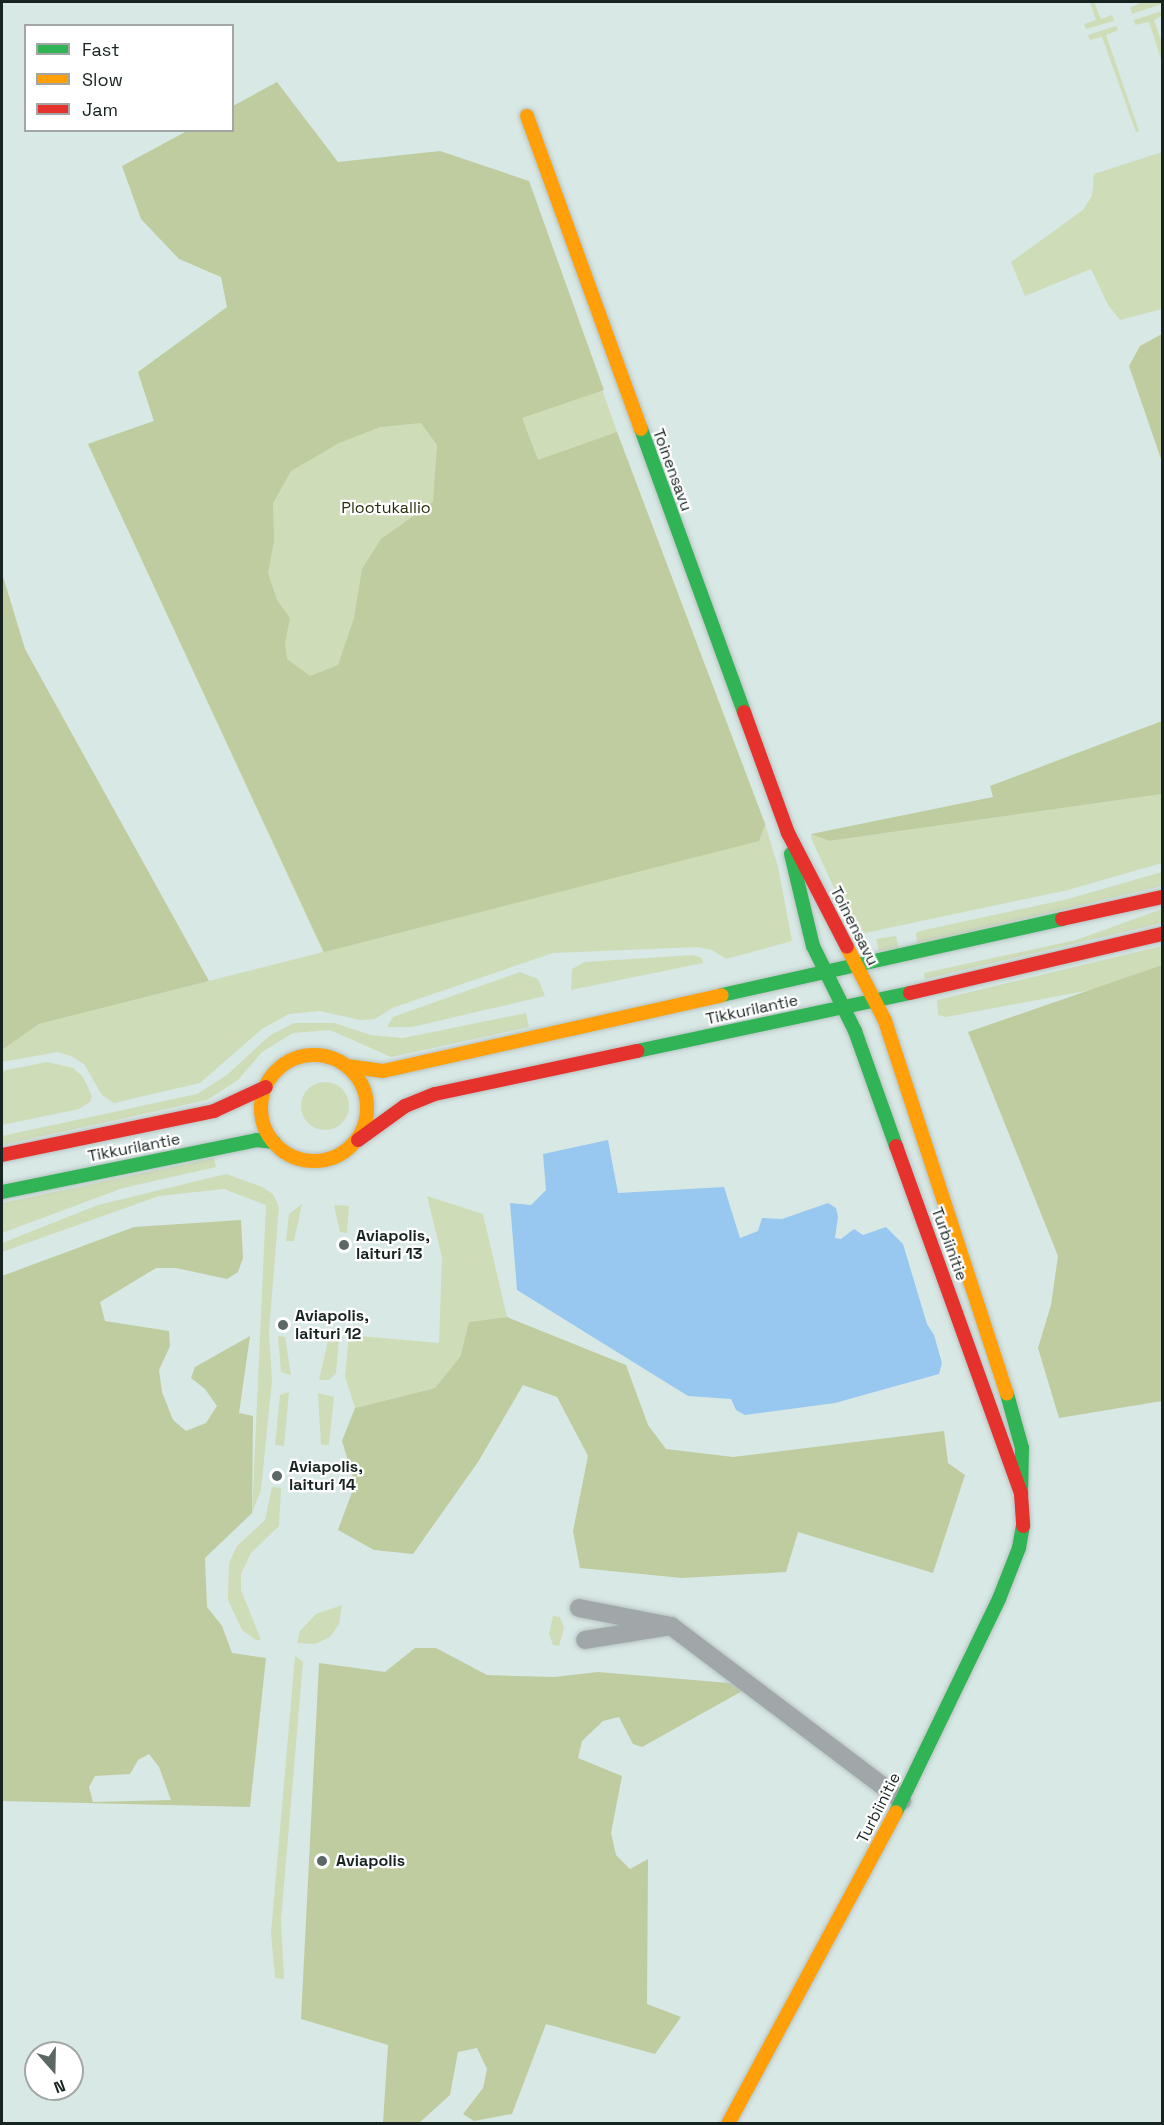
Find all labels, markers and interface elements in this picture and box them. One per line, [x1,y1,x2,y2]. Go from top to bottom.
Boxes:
legend [24,24,234,132]
text: Fast [82,38,119,61]
text: Slow [82,68,123,91]
text: Jam [82,98,118,121]
street label: Toinensavu [648,426,696,514]
park label: Plootukallio [341,498,431,518]
street label: Toinensavu [826,883,882,969]
street label: Tikkurilantie [704,991,800,1029]
street label: Tikkurilantie [86,1130,182,1166]
street label: Turbiinitie [927,1205,971,1283]
place label: Aviapolis, laituri 13 [356,1226,430,1264]
marker: Aviapolis, laituri 13 [337,1238,351,1252]
place label: Aviapolis, laituri 12 [295,1306,369,1344]
marker: Aviapolis, laituri 12 [276,1318,290,1332]
place label: Aviapolis, laituri 14 [289,1457,363,1495]
marker: Aviapolis, laituri 14 [270,1469,284,1483]
street label: Turbiinitie [853,1770,905,1846]
place label: Aviapolis [336,1851,405,1871]
marker: Aviapolis [313,1852,331,1870]
north arrow [24,2041,84,2101]
text: N [51,2075,68,2098]

